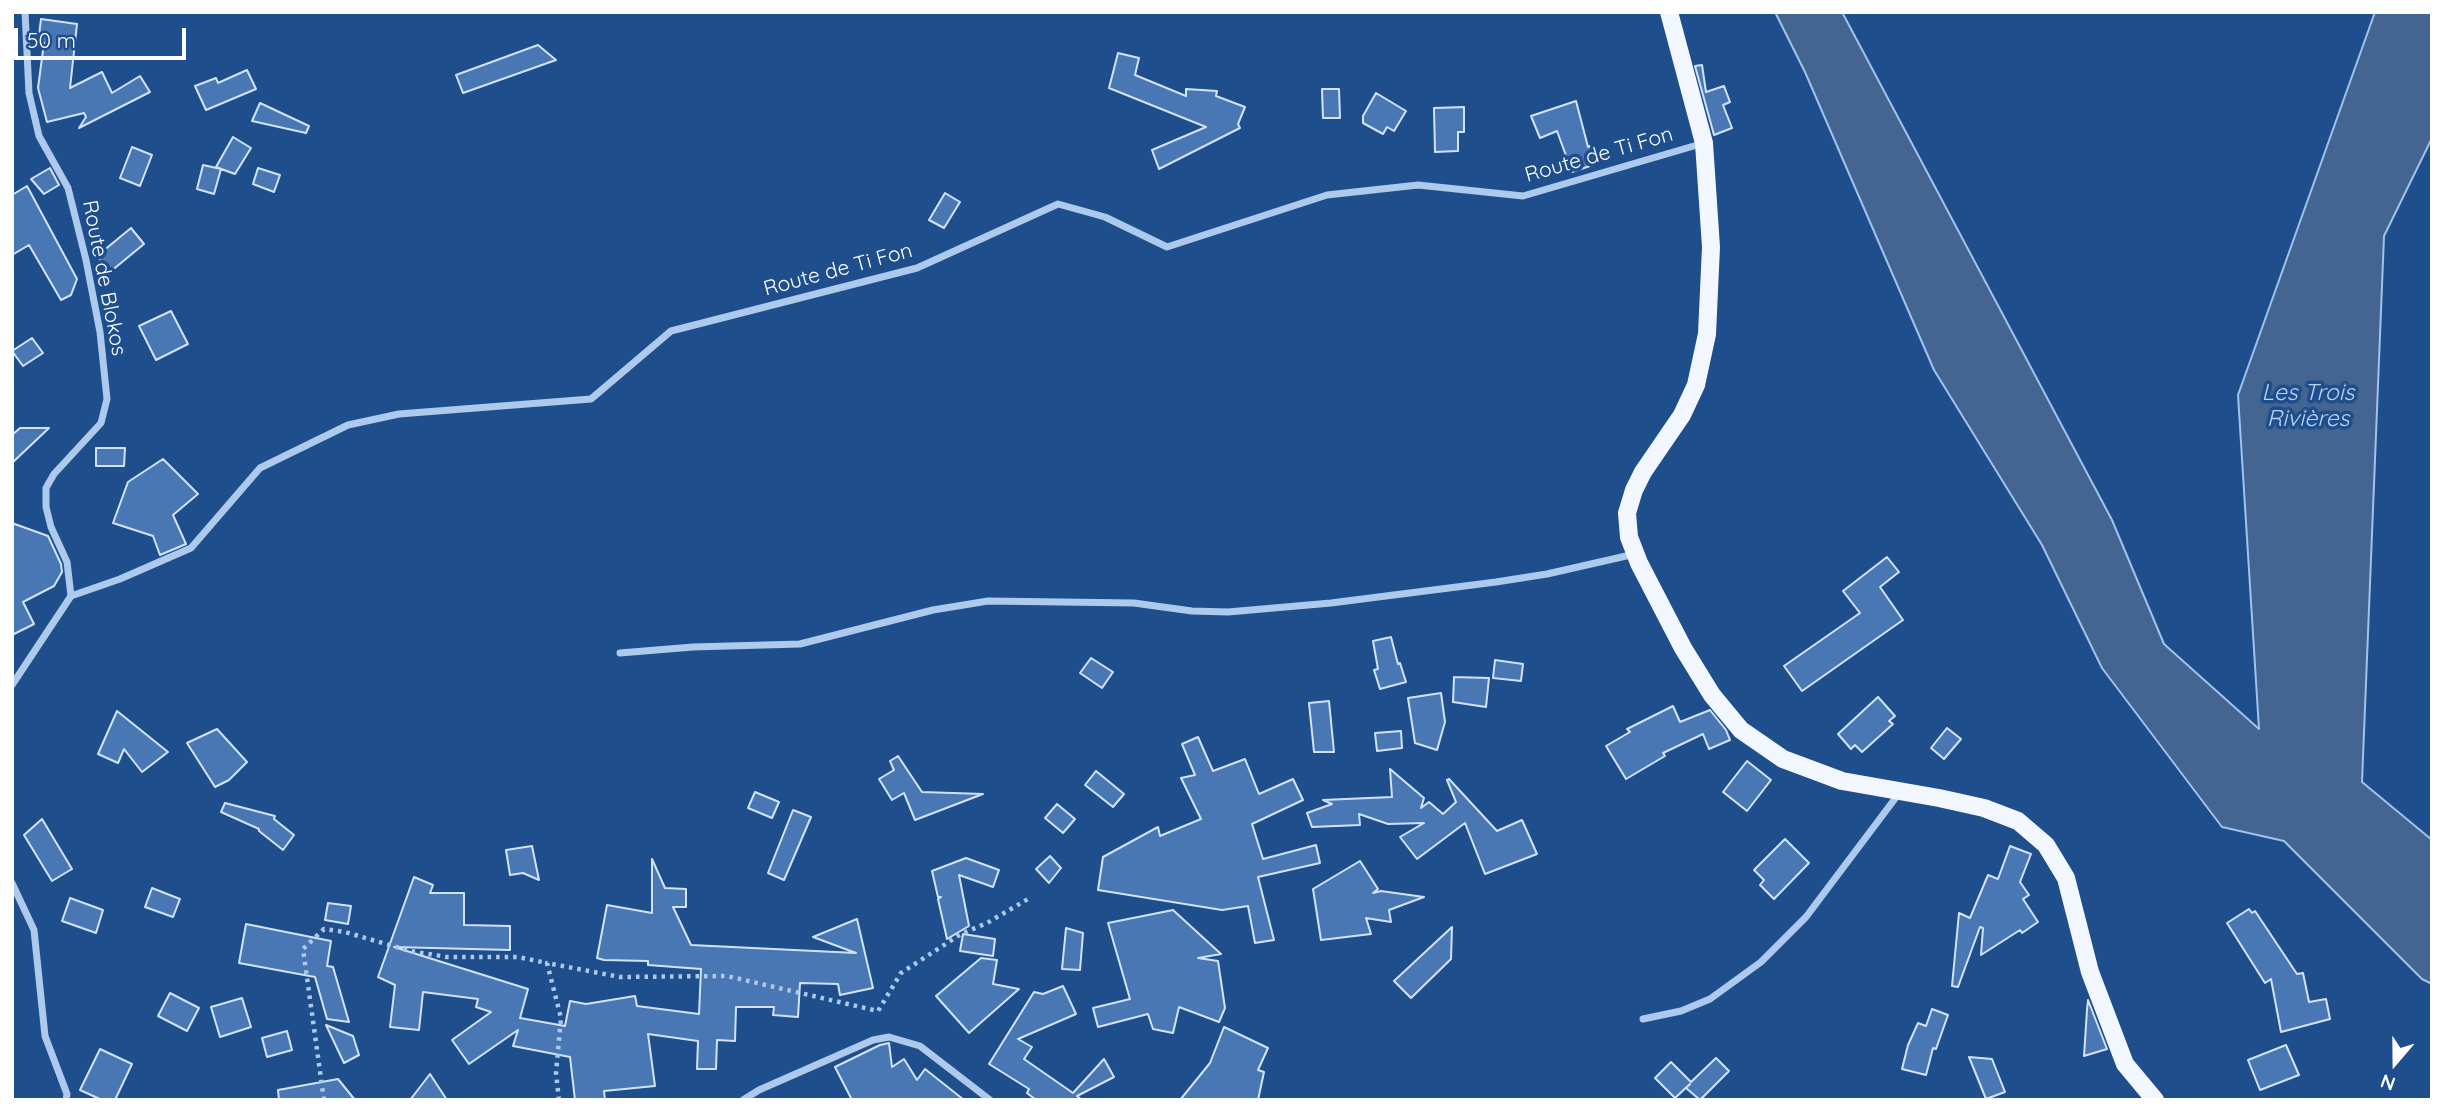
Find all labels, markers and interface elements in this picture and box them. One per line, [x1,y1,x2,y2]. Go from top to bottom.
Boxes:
scale bar [18,14,189,58]
text: 50 m [27,27,76,53]
street label: Route de Ti Fon [1522,122,1676,188]
street label: Route de Blokos [77,198,131,358]
street label: Route de Ti Fon [761,238,915,302]
water label: Les Trois Rivières [2262,379,2354,433]
north arrow [2360,1028,2430,1098]
text: N [2377,1069,2398,1096]

